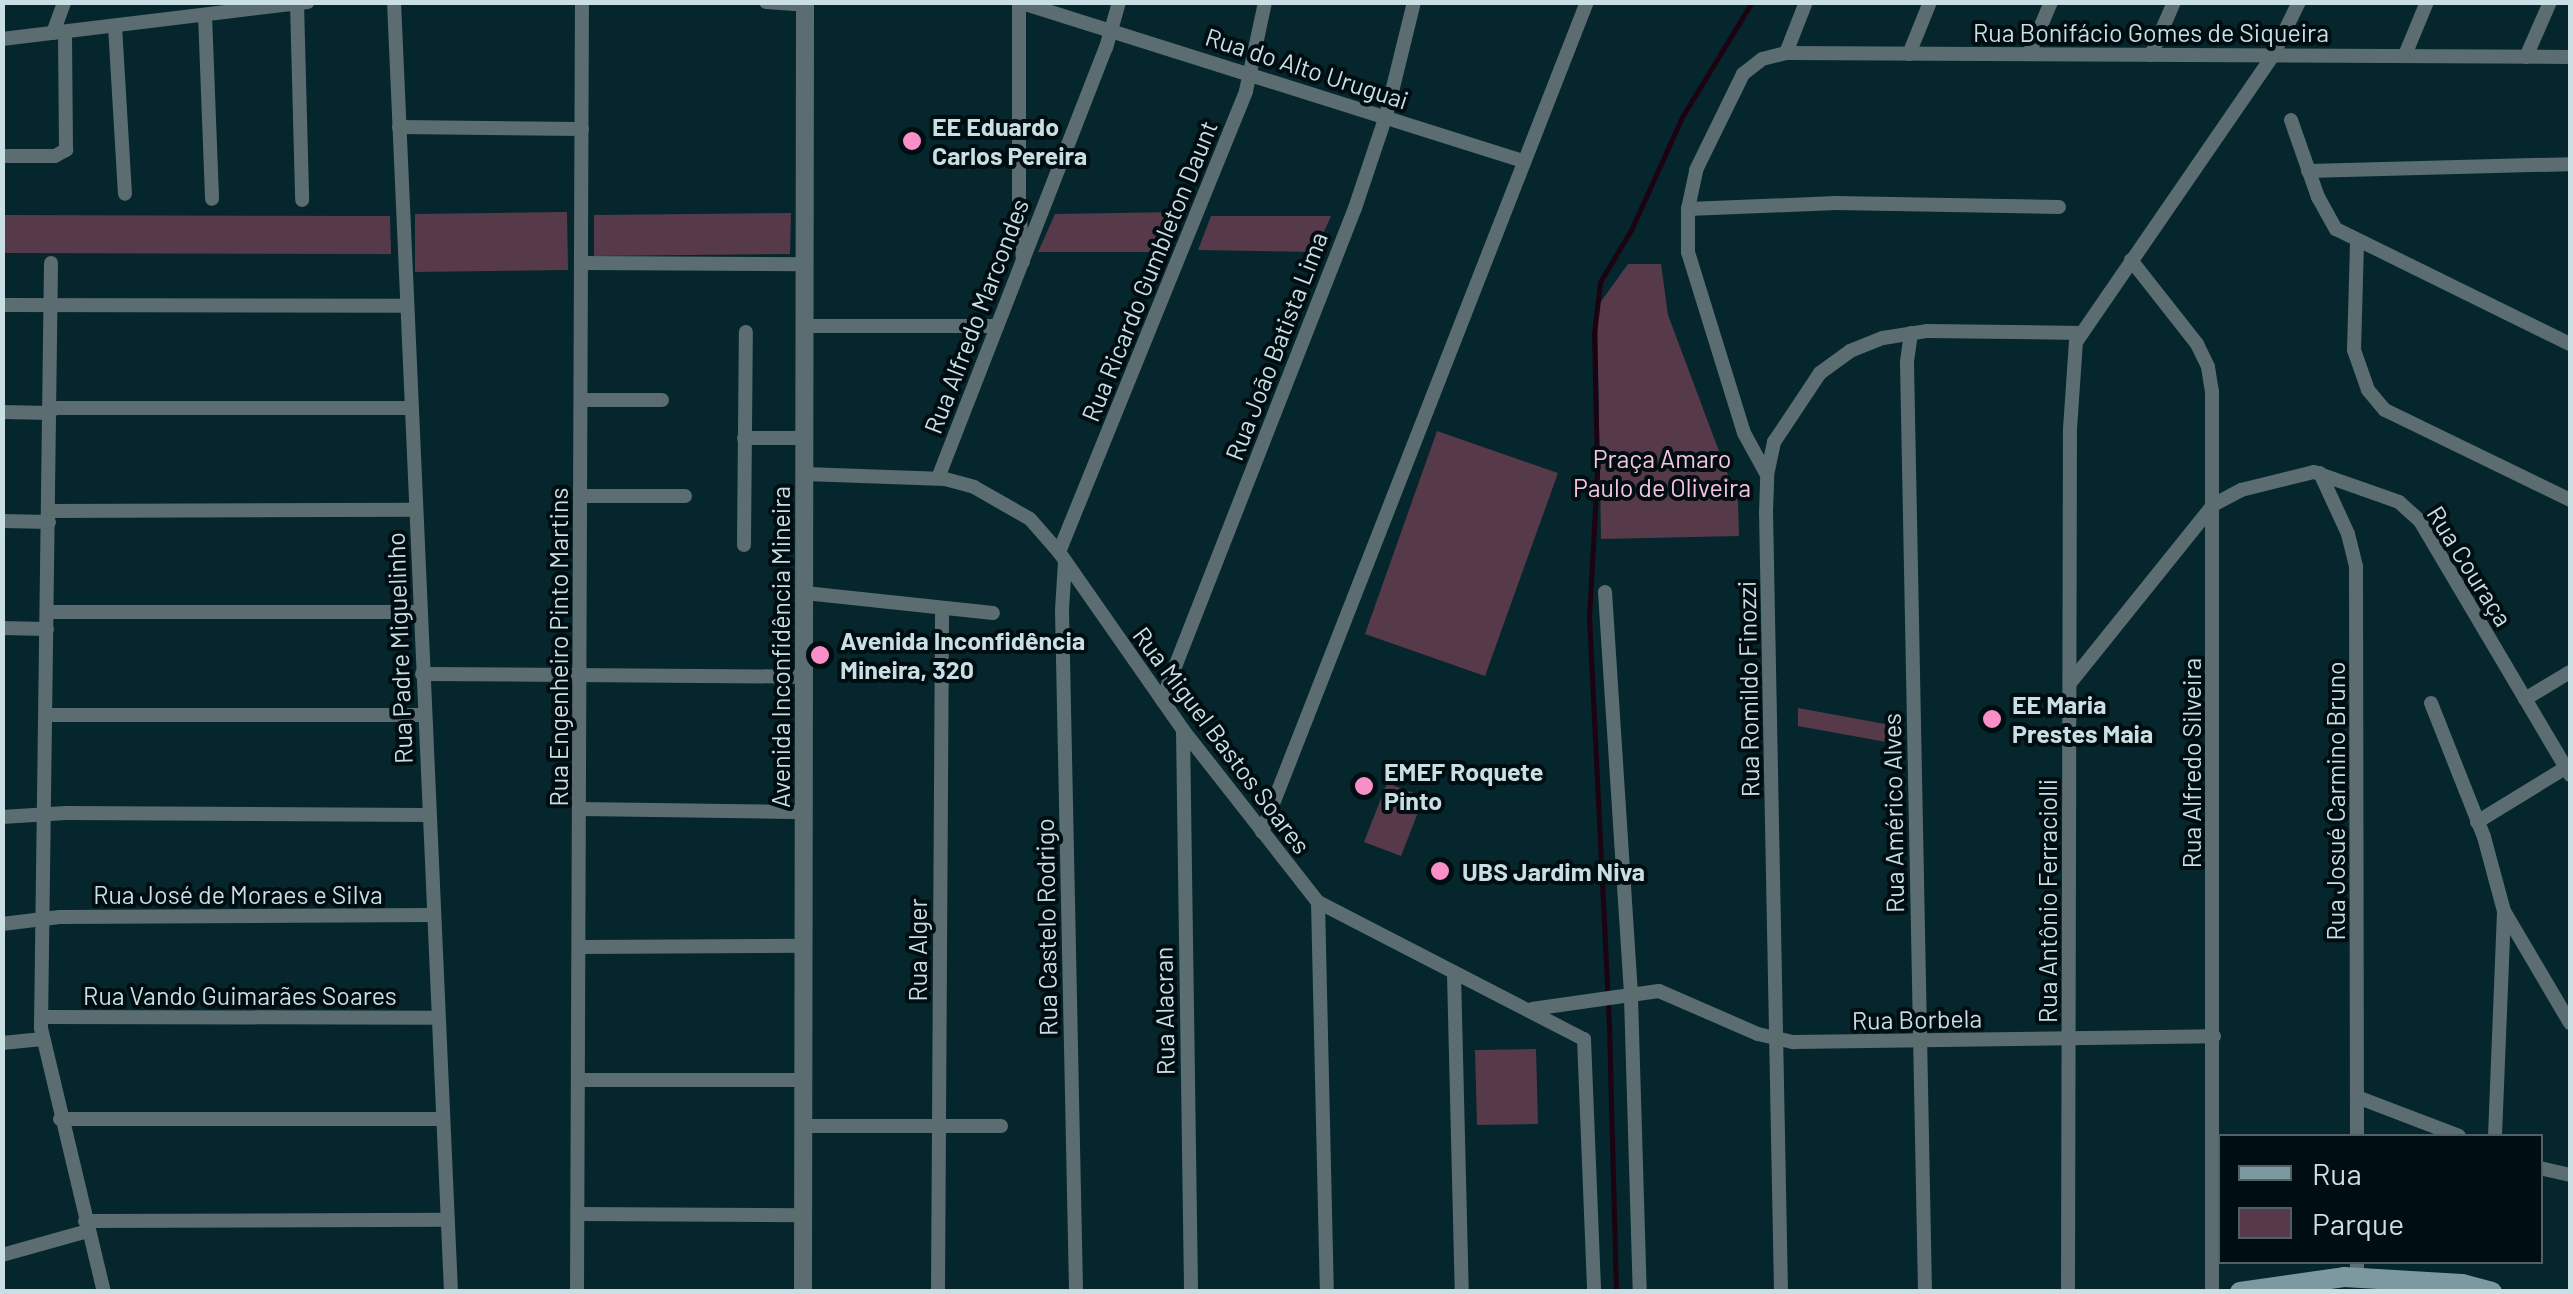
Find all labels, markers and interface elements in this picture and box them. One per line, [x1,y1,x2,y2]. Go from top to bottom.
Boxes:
street label: Rua Bonifácio Gomes de Siqueira [1973,17,2329,47]
street label: Rua do Alto Uruguai [1202,21,1412,115]
place label: EE Eduardo Carlos Pereira [932,112,1087,171]
street label: Rua Ricardo Gumbleton Daunt [1075,116,1223,426]
marker: EE Eduardo Carlos Pereira [901,130,923,152]
street label: Rua Alfredo Marcondes [917,194,1035,438]
street label: Rua João Batista Lima [1219,228,1333,464]
park label: Praça Amaro Paulo de Oliveira [1573,444,1751,503]
street label: Avenida Inconfidência Mineira [765,486,795,808]
street label: Rua Engenheiro Pinto Martins [543,488,573,806]
street label: Rua Couraça [2421,500,2519,632]
street label: Rua Padre Miguelinho [380,532,418,764]
street label: Rua Romildo Finozzi [1731,580,1765,798]
street label: Rua Miguel Bastos Soares [1127,621,1317,859]
place label: Avenida Inconfidência Mineira, 320 [840,626,1085,685]
marker: Avenida Inconfidência Mineira, 320 [809,644,831,666]
street label: Rua Alfredo Silveira [2176,658,2206,868]
street label: Rua Josué Carmino Bruno [2320,661,2350,941]
place label: EE Maria Prestes Maia [2012,690,2153,749]
marker: EE Maria Prestes Maia [1981,708,2003,730]
street label: Rua Américo Alves [1876,713,1910,913]
place label: EMEF Roquete Pinto [1384,757,1543,816]
marker: EMEF Roquete Pinto [1353,775,1375,797]
street label: Rua Antônio Ferraciolli [2032,779,2062,1023]
street label: Rua Castelo Rodrigo [1029,818,1063,1036]
place label: UBS Jardim Niva [1462,856,1645,886]
marker: UBS Jardim Niva [1427,858,1453,884]
street label: Rua José de Moraes e Silva [93,879,383,909]
street label: Rua Alger [902,898,932,1002]
street label: Rua Alacran [1148,947,1180,1075]
street label: Rua Vando Guimarães Soares [83,980,397,1010]
street label: Rua Borbela [1852,1003,1982,1035]
legend [2218,1134,2543,1264]
text: Rua [2312,1155,2362,1191]
text: Parque [2312,1205,2404,1241]

